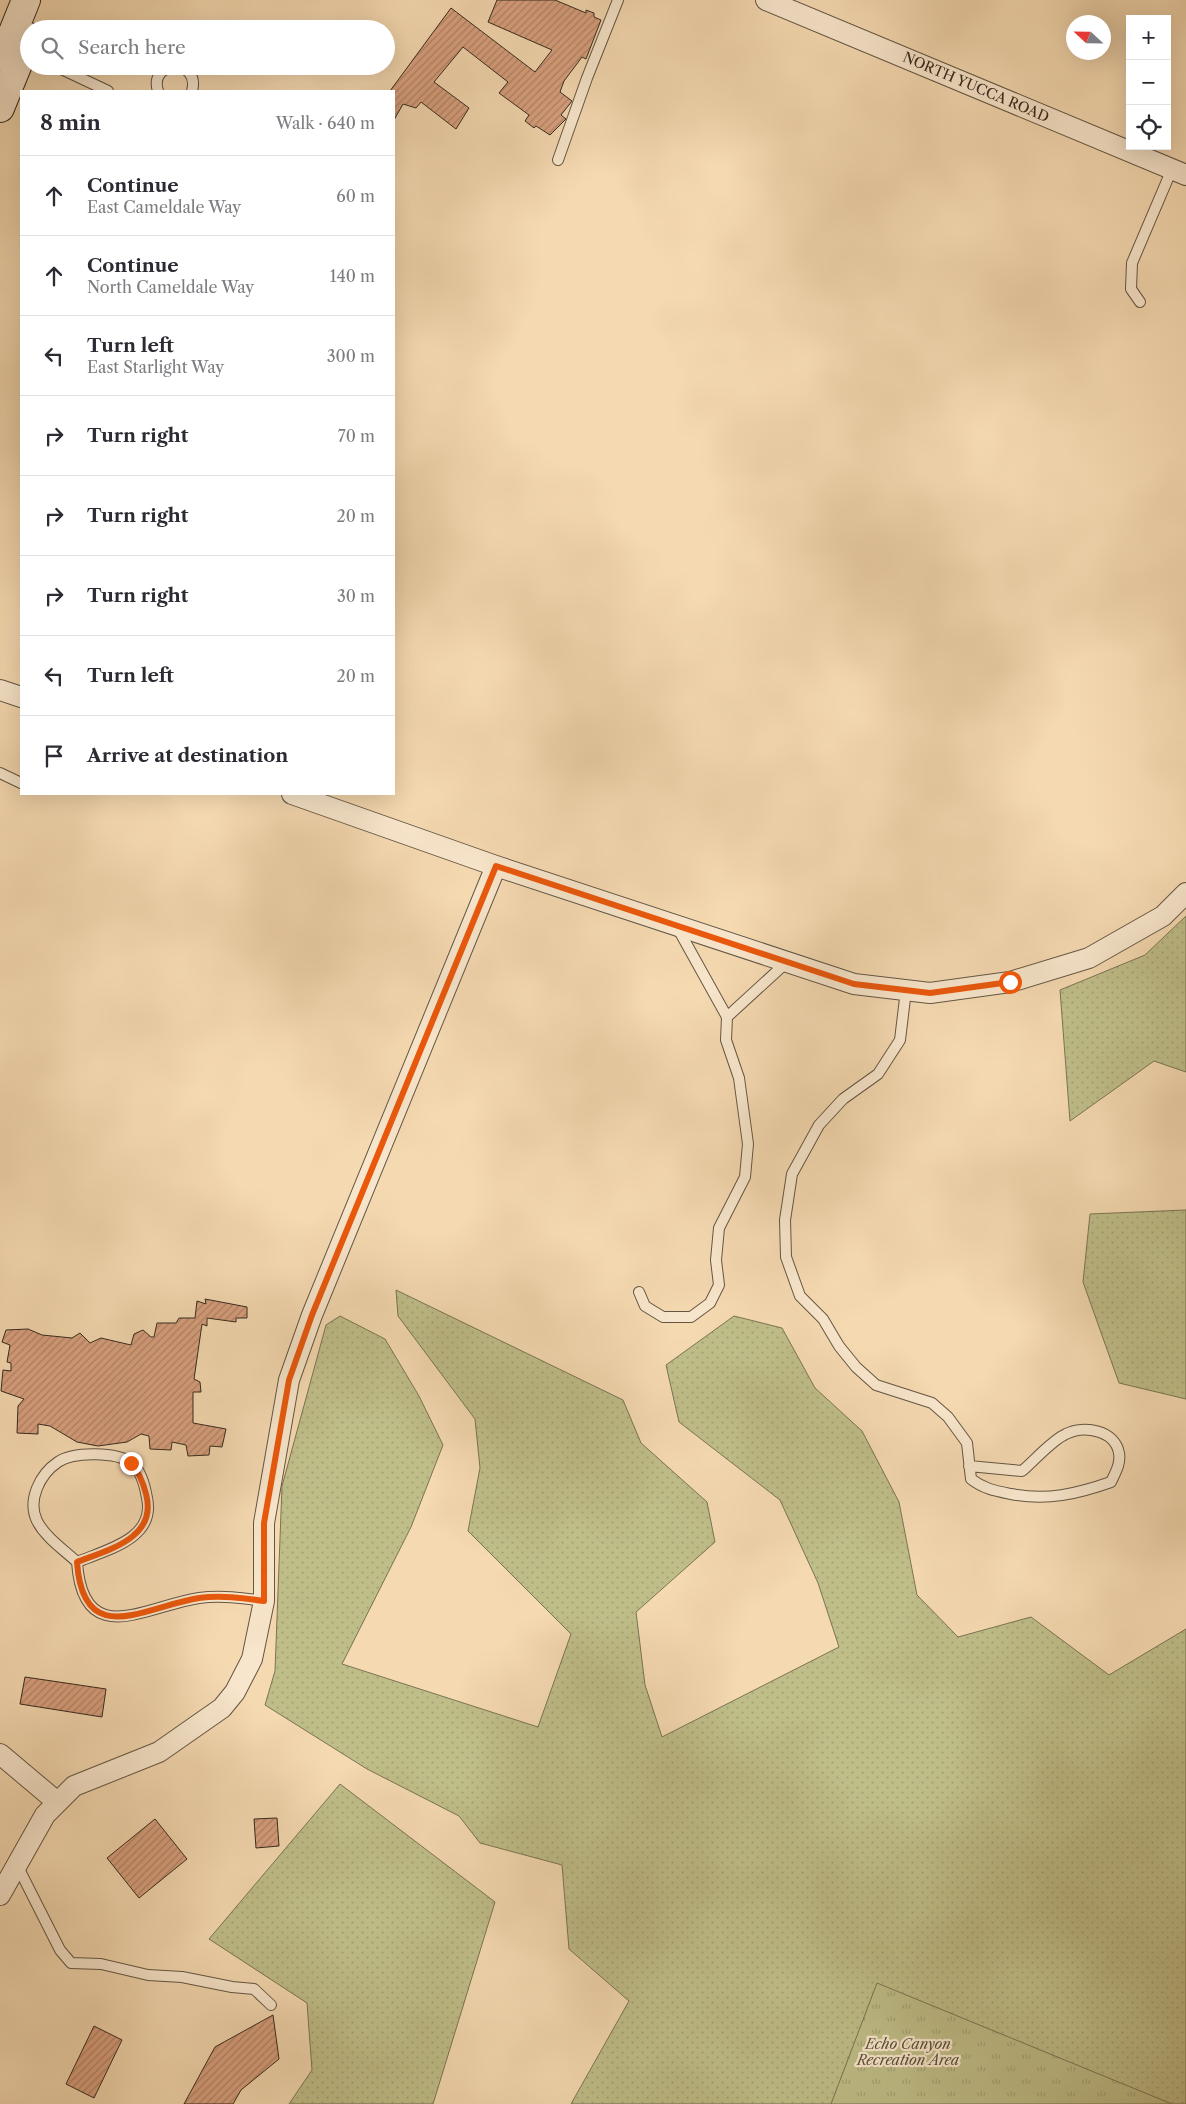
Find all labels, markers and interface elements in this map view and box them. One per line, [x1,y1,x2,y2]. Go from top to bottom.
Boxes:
north arrow [1066,15,1111,60]
map controls [1126,15,1171,150]
button: + [1126,15,1171,60]
search box [20,20,395,75]
icon: search [38,34,66,62]
text: Search here [78,36,186,59]
street label: NORTH YUCCA ROAD [900,48,1052,126]
button: − [1126,60,1171,105]
button: locate [1126,105,1171,150]
text: 8 min [40,110,101,135]
text: Walk · 640 m [276,113,375,133]
text: Continue [87,174,179,197]
icon: ahead [40,182,68,210]
text: 60 m [336,186,375,206]
text: East Cameldale Way [87,197,241,217]
text: Continue [87,254,179,277]
icon: ahead [40,262,68,290]
text: 140 m [330,266,375,286]
text: North Cameldale Way [87,277,254,297]
text: Turn left [87,334,174,357]
icon: left [40,342,68,370]
text: 300 m [327,346,375,366]
text: East Starlight Way [87,357,224,377]
icon: right [40,422,68,450]
text: Turn right [87,424,188,447]
text: 70 m [338,426,375,446]
icon: right [40,502,68,530]
text: Turn right [87,504,188,527]
text: 20 m [336,506,375,526]
icon: right [40,582,68,610]
text: Turn right [87,584,188,607]
text: 30 m [337,586,375,606]
icon: left [40,662,68,690]
text: Turn left [87,664,174,687]
text: 20 m [336,666,375,686]
icon: arrive [40,742,68,770]
text: Arrive at destination [87,744,288,767]
route start [999,971,1022,994]
route end [120,1452,143,1475]
park label: Echo Canyon Recreation Area [856,2035,960,2069]

